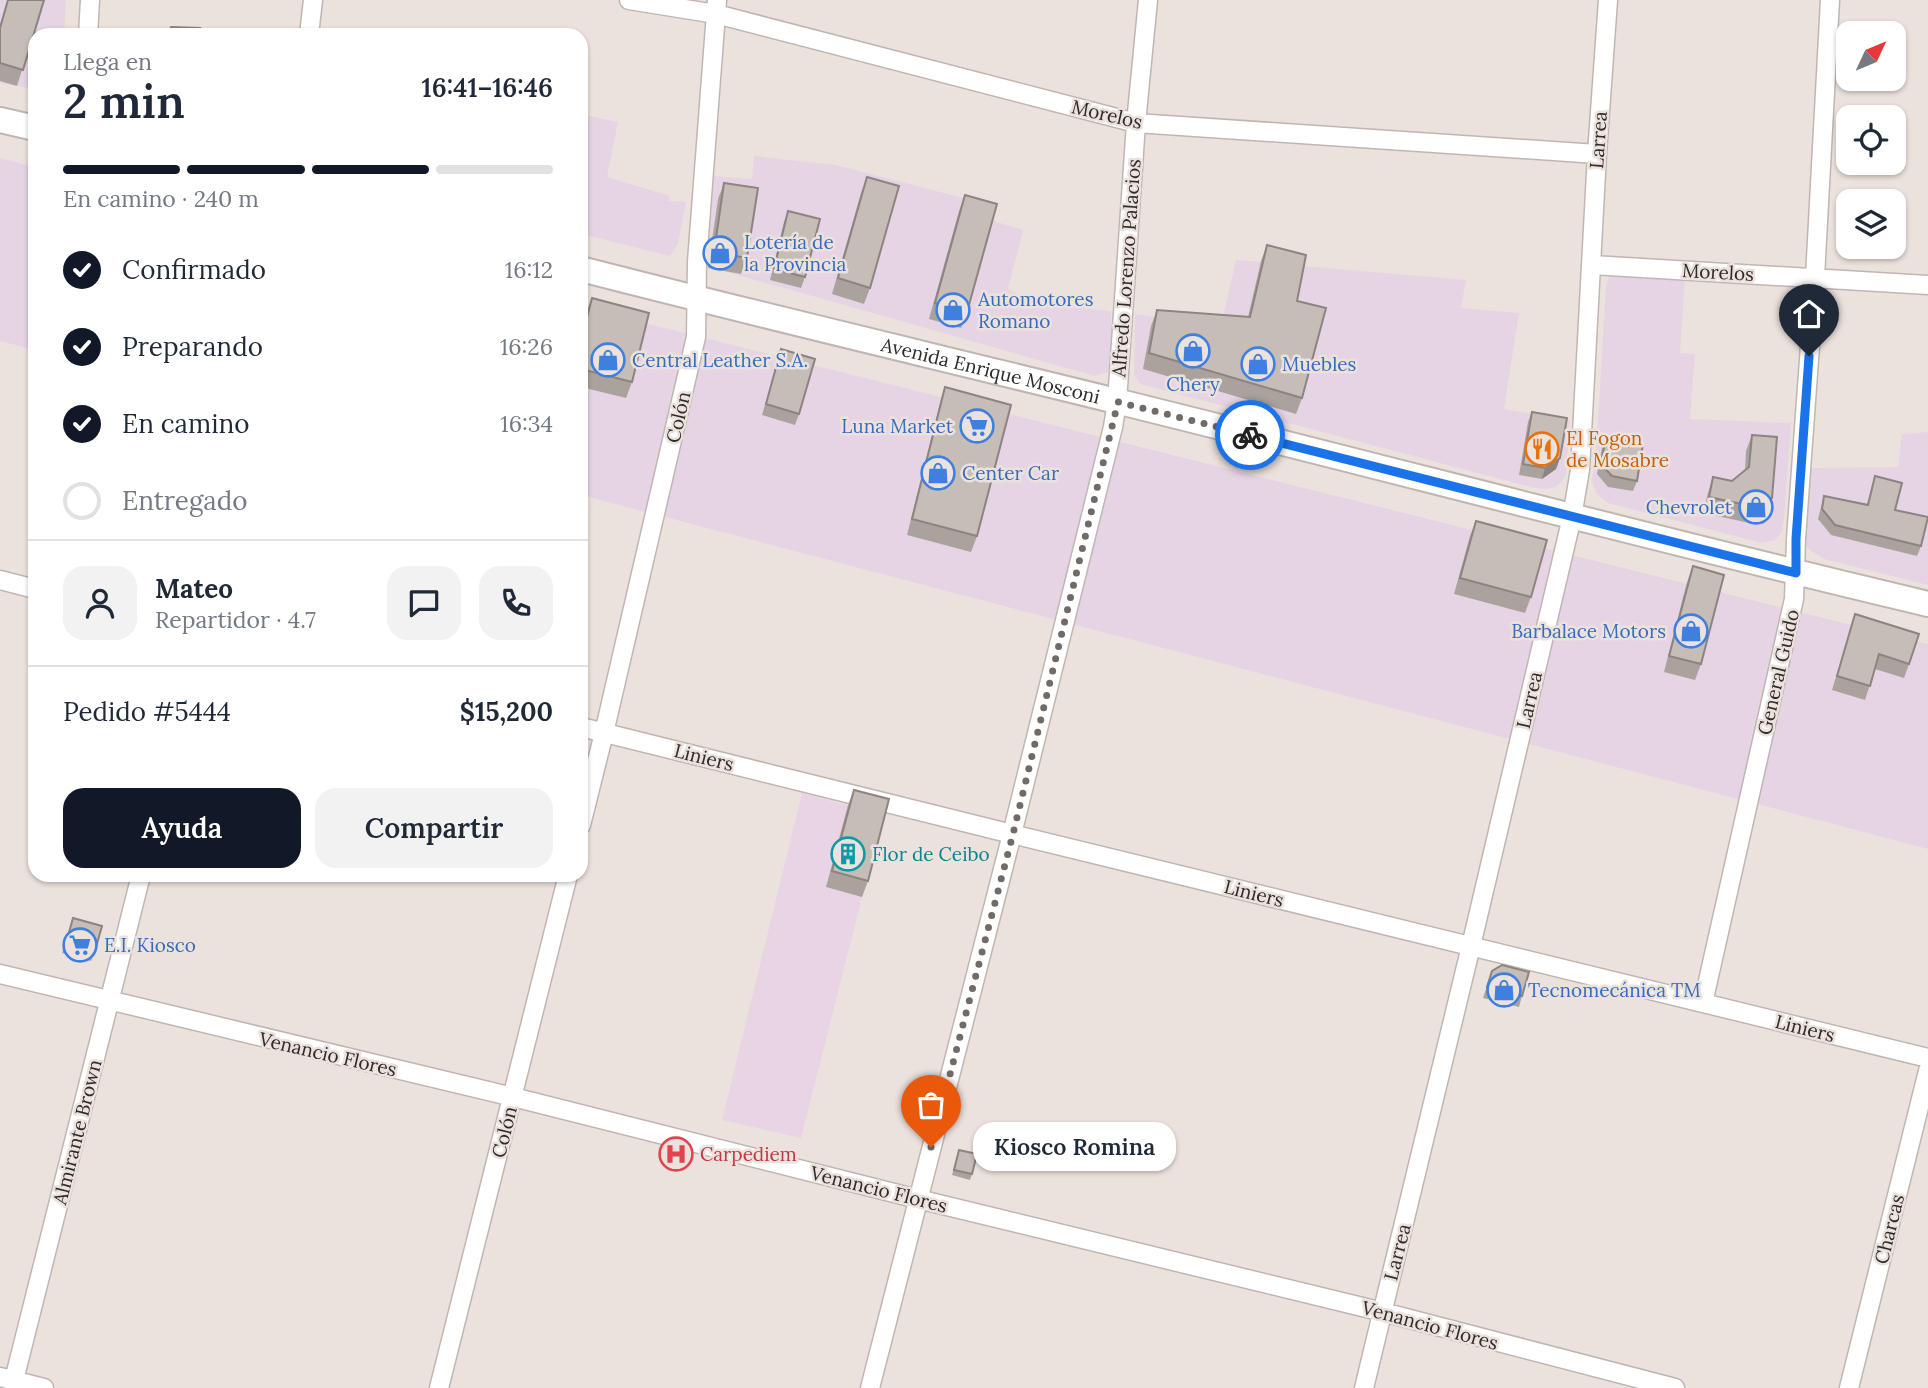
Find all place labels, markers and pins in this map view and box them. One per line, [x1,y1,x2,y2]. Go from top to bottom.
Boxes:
place label: Lotería de la Provincia [744,230,847,276]
shop icon: Lotería de la Provincia [701,234,739,272]
pin [1779,284,1839,356]
place label: Automotores Romano [977,287,1094,333]
shop icon: Automotores Romano [934,291,972,329]
shop icon: Chery [1174,332,1212,370]
shop icon: Central Leather S.A. [589,341,627,379]
shop icon: Muebles [1239,345,1277,383]
place label: Central Leather S.A. [632,348,808,372]
place label: Muebles [1282,352,1357,376]
place label: Chery [1166,372,1220,396]
supermarket icon: Luna Market [958,407,996,445]
place label: Luna Market [841,414,954,438]
place label: El Fogon de Mosabre [1566,426,1669,472]
restaurant icon: El Fogon de Mosabre [1523,430,1561,468]
shop icon: Center Car [919,454,957,492]
place label: Center Car [962,461,1060,485]
shop icon: Chevrolet [1737,488,1775,526]
place label: Chevrolet [1646,495,1733,519]
shop icon: Barbalace Motors [1672,612,1710,650]
place label: Barbalace Motors [1511,619,1666,643]
building icon: Flor de Ceibo [829,835,867,873]
place label: Flor de Ceibo [872,842,990,866]
supermarket icon: E.I. Kiosco [61,926,99,964]
place label: E.I. Kiosco [104,933,196,957]
shop icon: Tecnomecánica TM [1485,971,1523,1009]
place label: Tecnomecánica TM [1528,978,1701,1002]
pin [901,1075,961,1147]
callout: Kiosco Romina [973,1122,1176,1172]
hospital icon: Carpediem [657,1135,695,1173]
place label: Carpediem [700,1142,797,1166]

